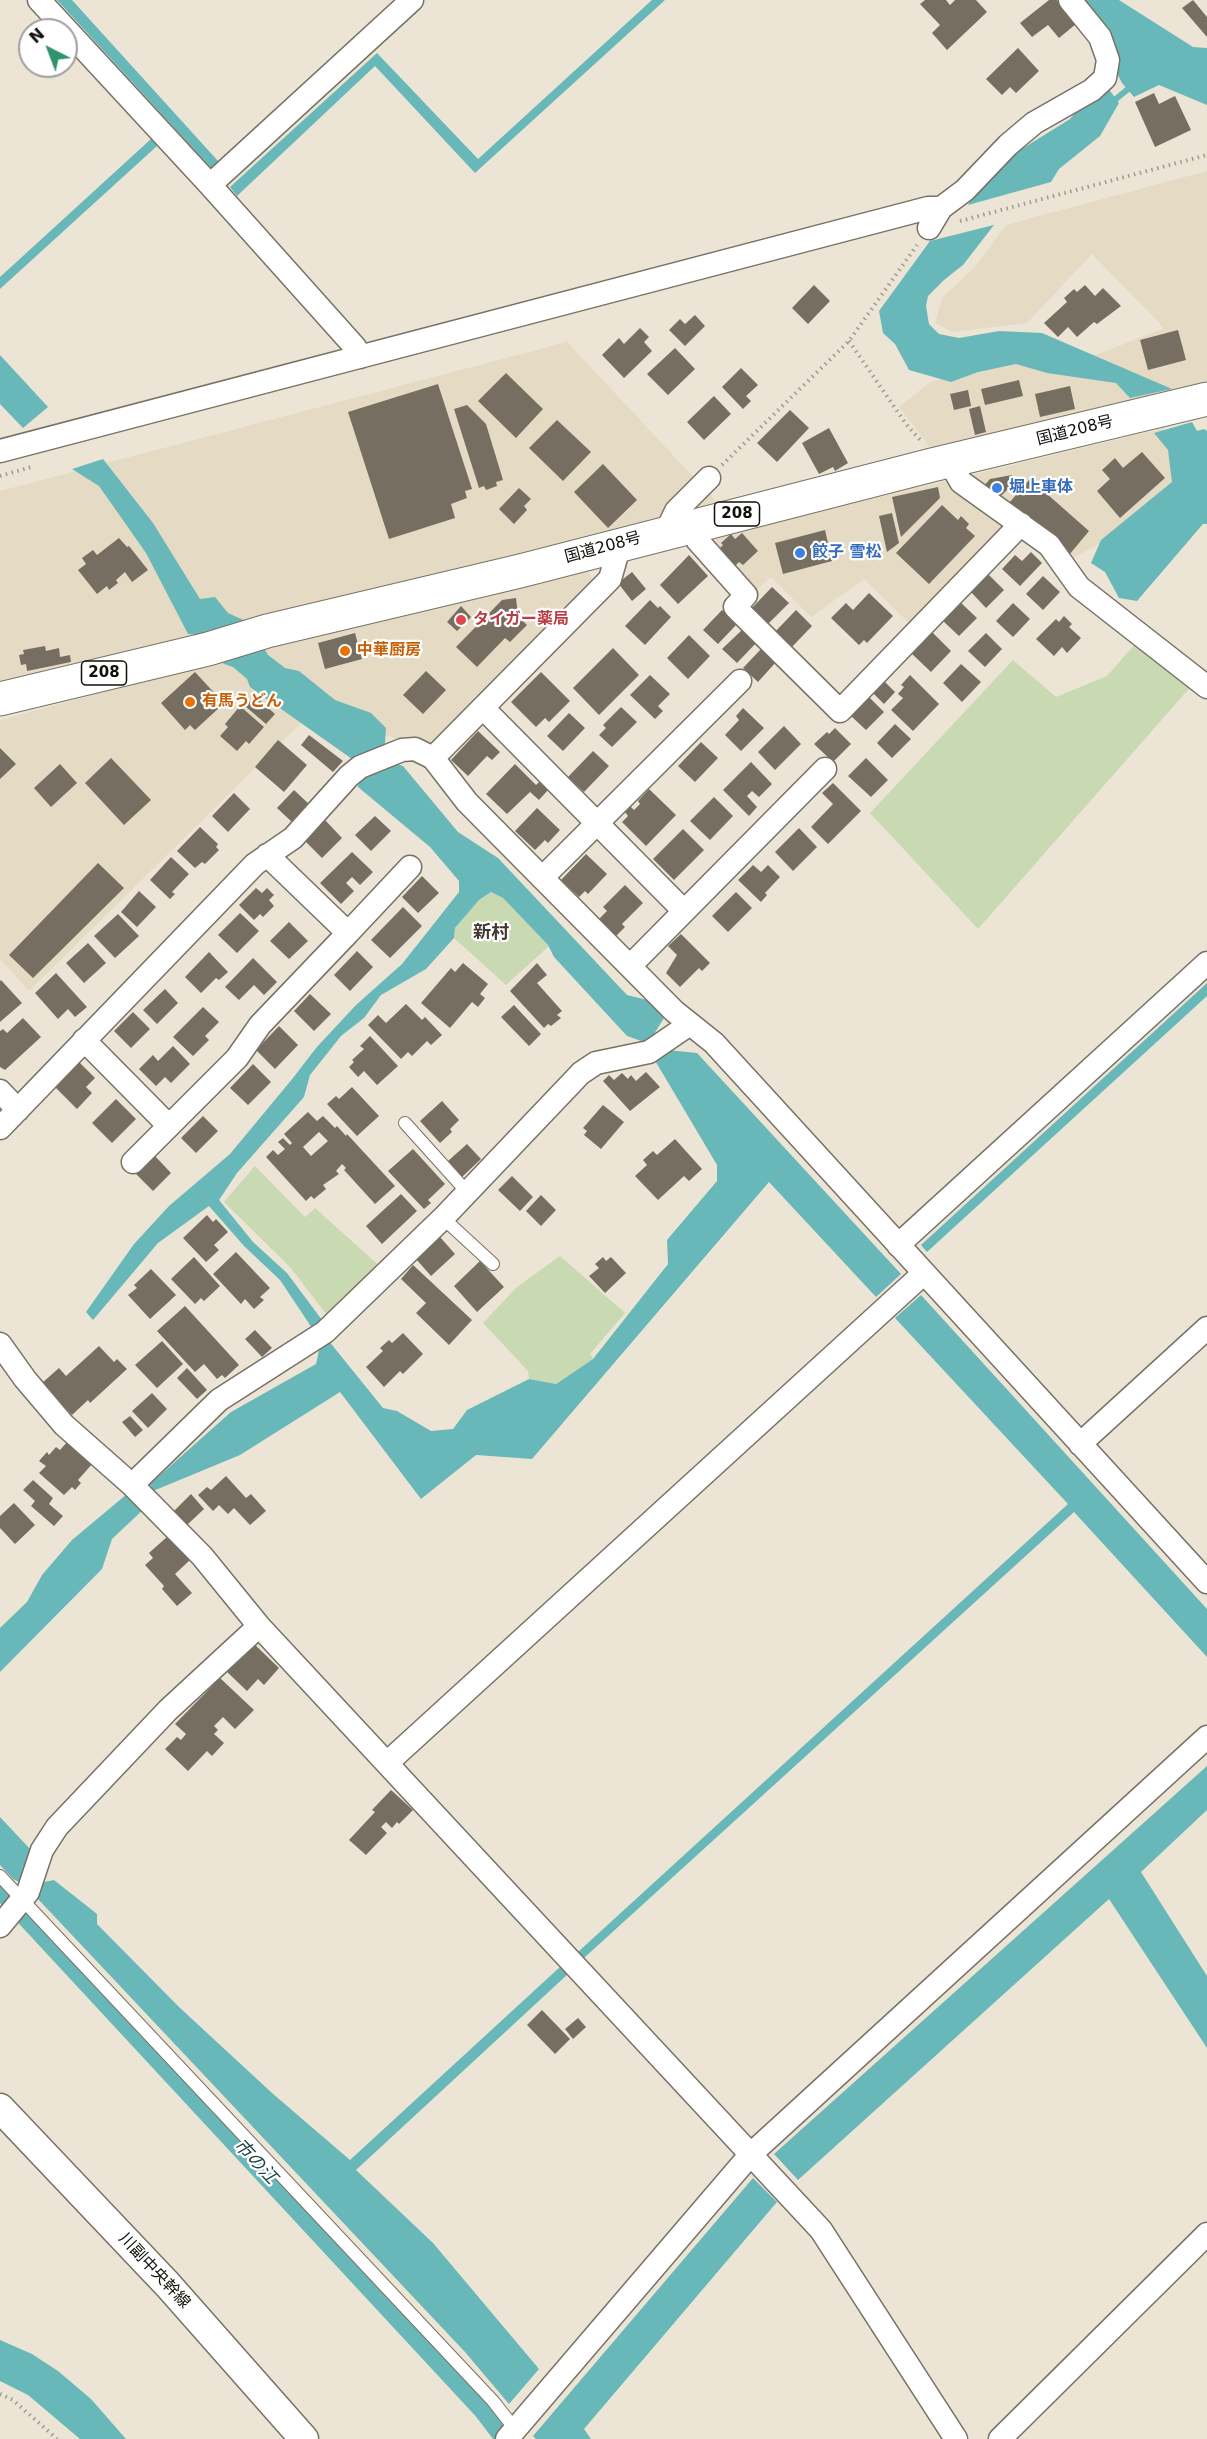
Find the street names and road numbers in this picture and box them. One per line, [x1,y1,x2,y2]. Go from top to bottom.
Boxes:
street label: 国道208号 [1035,412,1115,450]
road number: 208 [714,502,760,526]
street label: 国道208号 [563,529,643,567]
road number: 208 [82,661,126,685]
street label: 川副中央幹線 [114,2229,194,2313]

